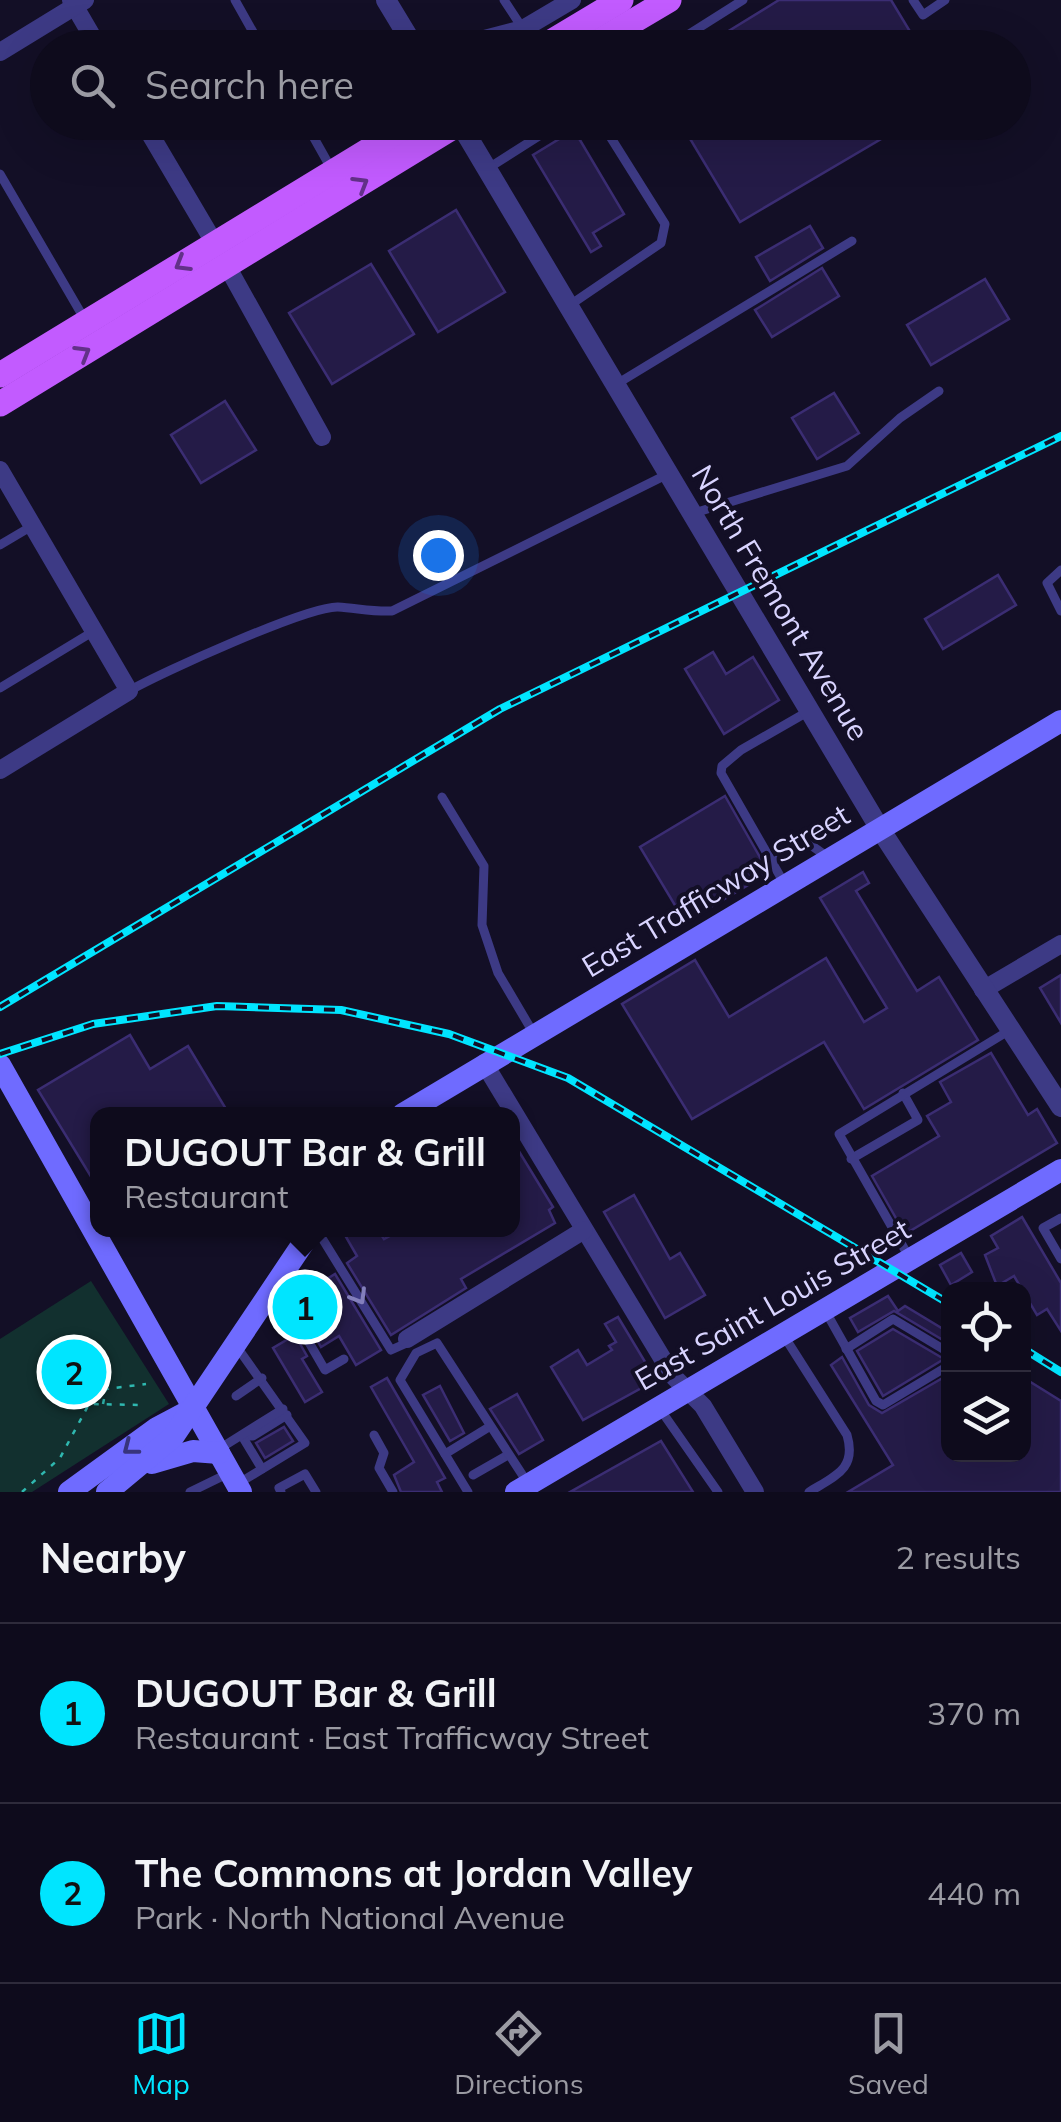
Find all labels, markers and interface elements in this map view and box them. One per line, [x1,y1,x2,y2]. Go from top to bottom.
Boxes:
search box [30,30,1031,140]
icon: search [65,58,120,113]
text: Search here [145,61,354,109]
one-way arrow [350,177,368,196]
one-way arrow [175,252,193,271]
one-way arrow [72,346,90,365]
street label: North Fremont Avenue [684,458,878,747]
your location [413,530,464,581]
street label: East Trafficway Street [575,795,856,985]
popup [90,1107,520,1237]
text: DUGOUT Bar & Grill [124,1128,486,1176]
text: Restaurant [124,1176,289,1216]
street label: East Saint Louis Street [628,1210,917,1399]
pin: 1 [272,1270,338,1344]
map controls [941,1282,1031,1462]
button: locate [941,1282,1031,1372]
one-way arrow [347,1287,366,1305]
pin: 2 [42,1334,106,1410]
button: layers [941,1372,1031,1462]
one-way arrow [123,1437,141,1454]
text: Nearby [40,1531,186,1584]
text: 2 results [896,1537,1021,1577]
text: DUGOUT Bar & Grill [135,1669,497,1717]
text: 1 [63,1693,82,1733]
text: 370 m [927,1693,1021,1733]
text: Restaurant · East Trafficway Street [135,1717,649,1757]
text: The Commons at Jordan Valley [135,1849,692,1897]
text: 2 [63,1873,82,1913]
text: 440 m [927,1873,1021,1913]
text: Park · North National Avenue [135,1897,565,1937]
tab: Map [132,2006,190,2101]
tab: Directions [454,2006,584,2101]
tab: Saved [848,2006,929,2101]

